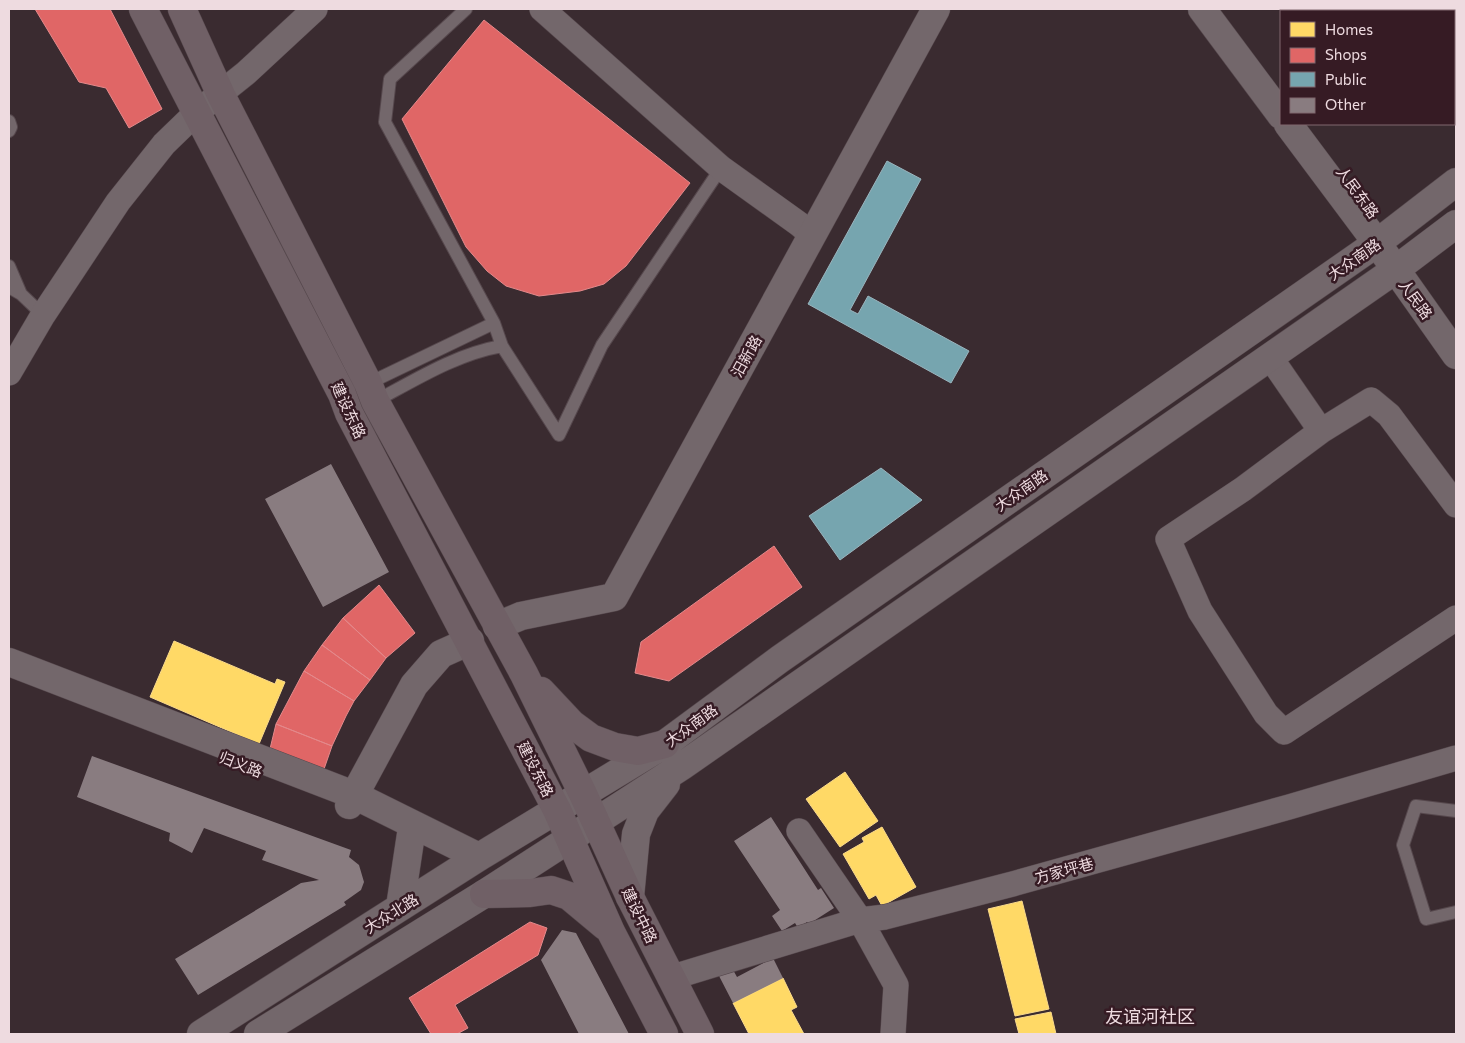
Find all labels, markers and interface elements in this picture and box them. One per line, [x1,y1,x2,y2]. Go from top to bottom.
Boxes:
legend [1280,10,1455,125]
text: Homes [1325,20,1373,38]
text: Shops [1325,45,1367,63]
text: Public [1325,70,1367,88]
text: Other [1325,95,1366,113]
street label: 人民东路 [1333,162,1383,222]
street label: 大众南路 [1324,234,1384,284]
street label: 人民路 [1395,276,1437,322]
street label: 汨新路 [727,332,765,380]
street label: 建设东路 [328,379,370,441]
street label: 大众南路 [991,465,1051,515]
street label: 大众南路 [661,700,721,750]
street label: 建设东路 [514,738,558,800]
street label: 归义路 [217,748,265,780]
street label: 方家坪巷 [1033,854,1095,886]
street label: 建设中路 [619,884,661,946]
street label: 大众北路 [361,889,421,937]
district label: 友谊河社区 [1105,1005,1195,1027]

